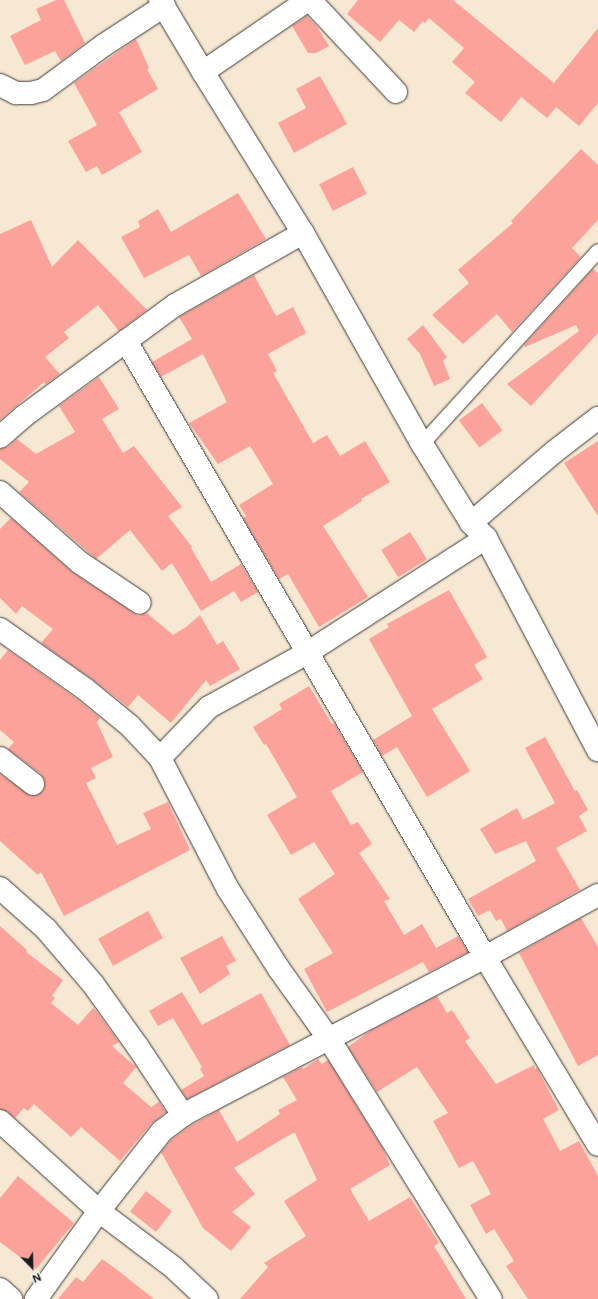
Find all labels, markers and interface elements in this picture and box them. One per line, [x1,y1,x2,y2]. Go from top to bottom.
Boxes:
north arrow [12,1247,52,1287]
text: N [30,1270,44,1287]

